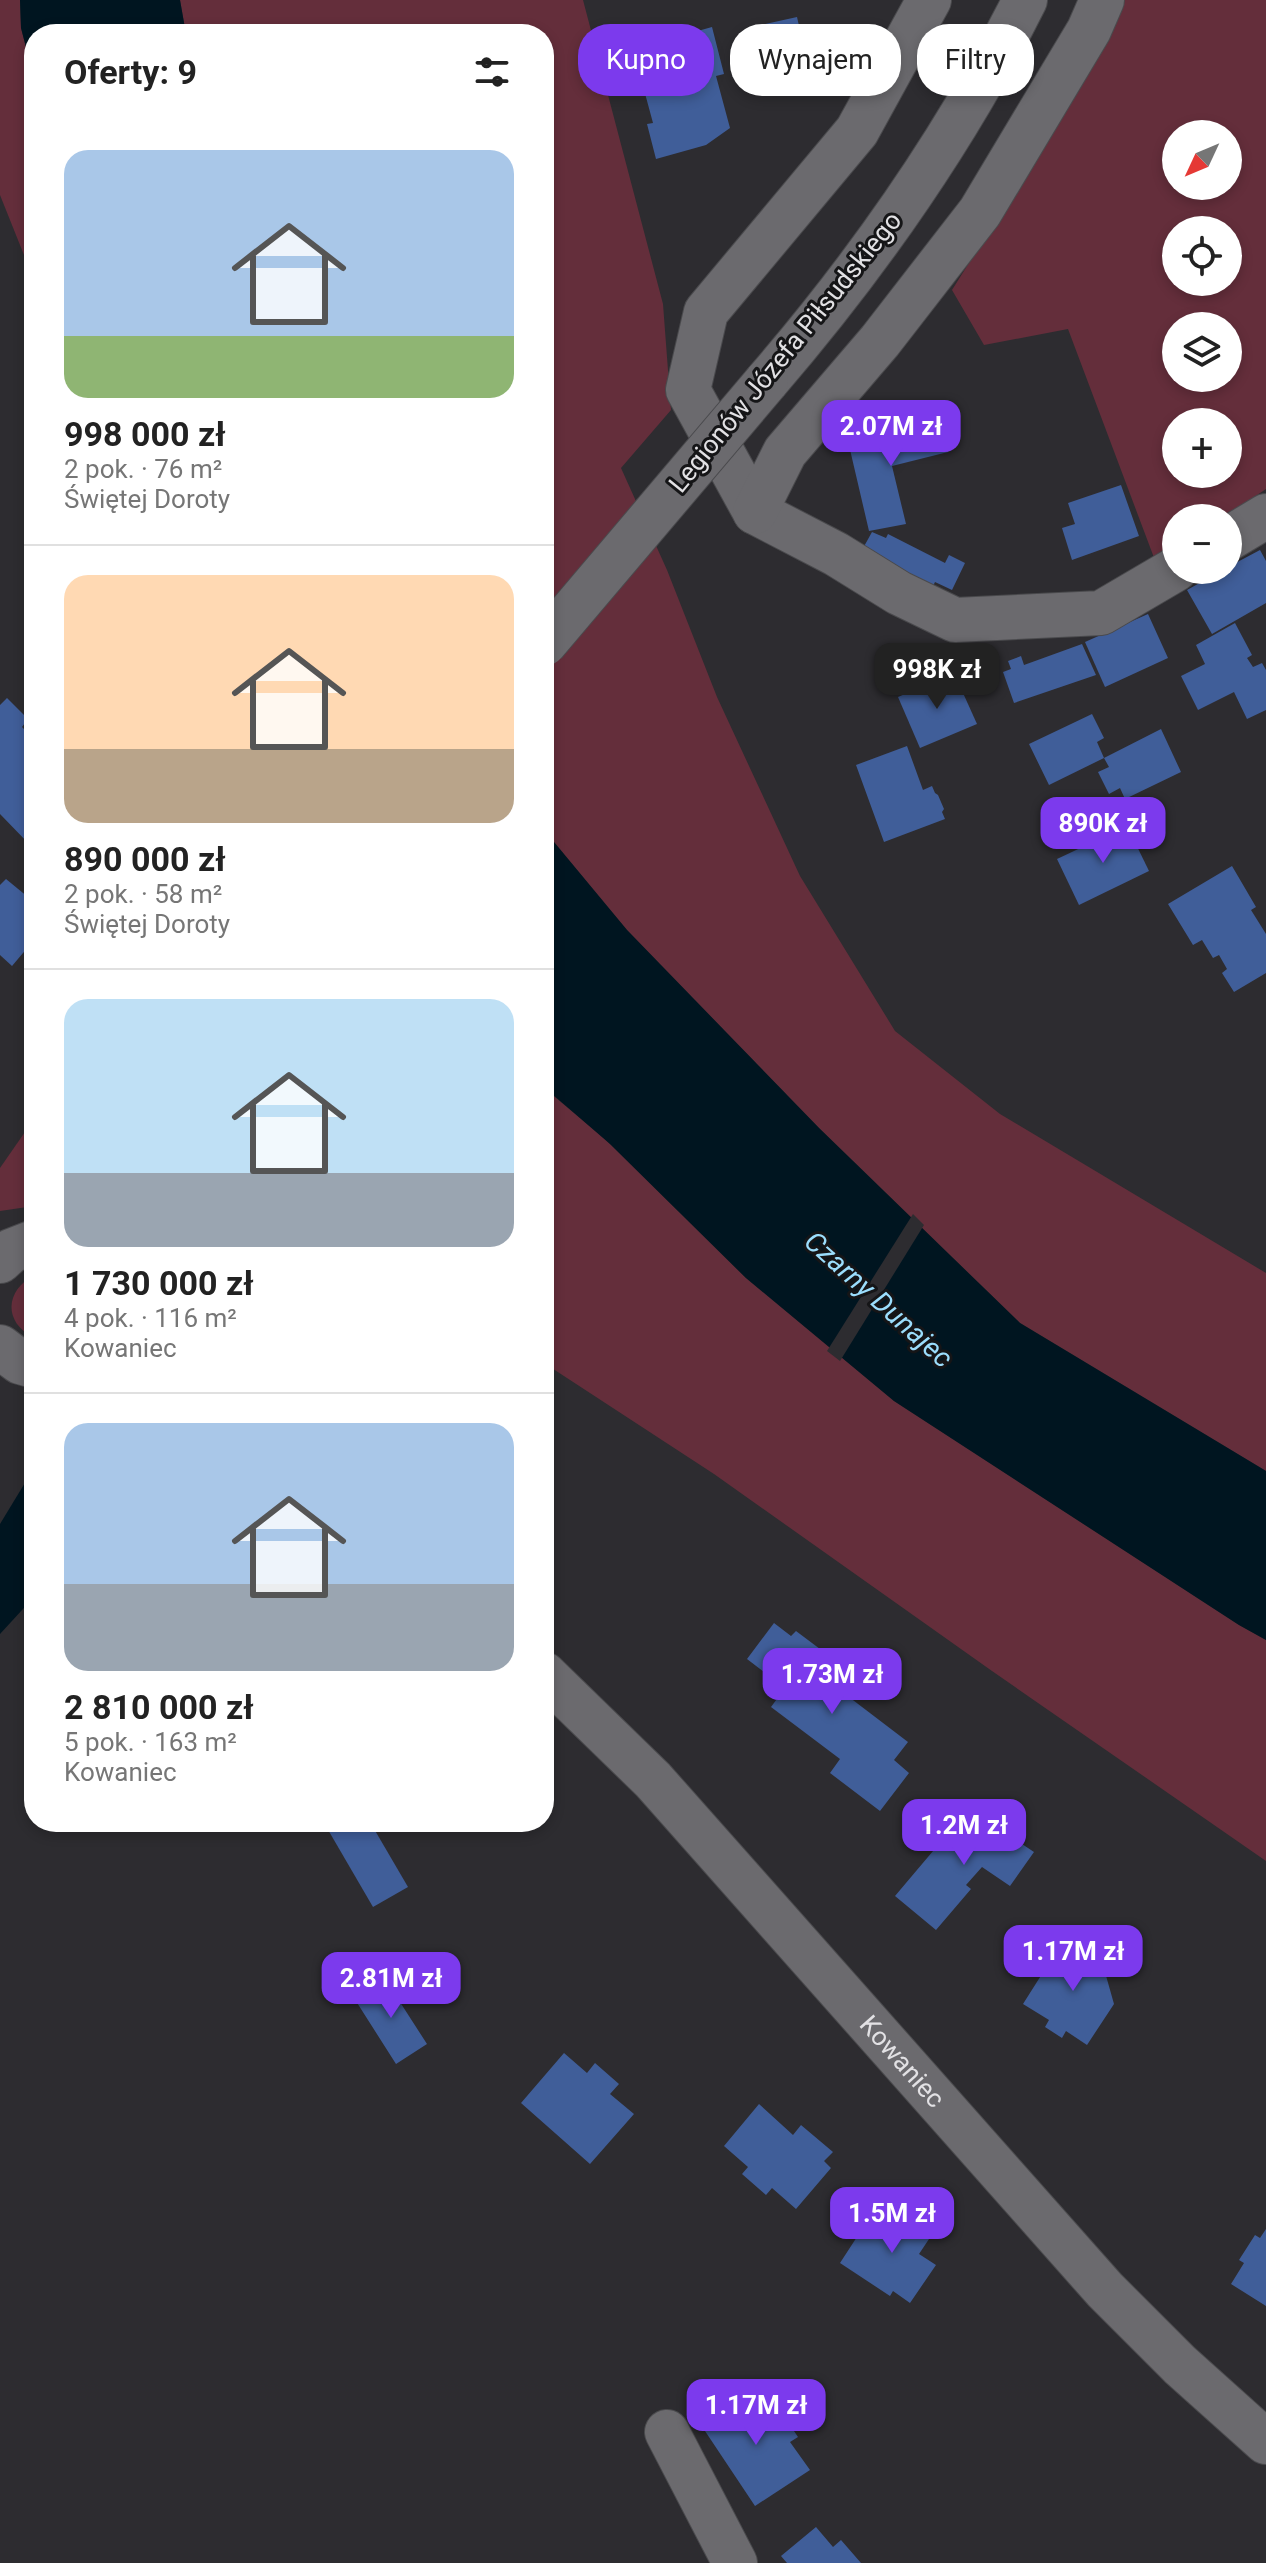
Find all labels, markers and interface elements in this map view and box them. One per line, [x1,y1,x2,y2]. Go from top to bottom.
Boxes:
chip: Kupno [578,24,714,96]
chip: Wynajem [730,24,901,96]
chip: Filtry [917,24,1034,96]
icon: filters [470,50,514,94]
text: Oferty: 9 [64,52,197,92]
north arrow [1162,120,1242,200]
map controls [1162,120,1242,584]
icon: home [217,202,361,346]
street label: Legionów Józefa Piłsudskiego [663,206,907,498]
button: locate [1162,216,1242,296]
button: layers [1162,312,1242,392]
pin: 2.07M zł [808,400,974,468]
button: + [1162,408,1242,488]
text: 2.07M zł [840,411,942,441]
text: 998 000 zł [64,414,226,454]
text: 2 pok. · 76 m² [64,454,222,484]
text: Świętej Doroty [64,484,230,514]
button: − [1162,504,1242,584]
icon: home [217,627,361,771]
pin: 998K zł [863,643,1011,711]
text: 998K zł [893,654,981,684]
pin: 890K zł [1029,797,1177,865]
text: 890K zł [1059,808,1147,838]
text: 890 000 zł [64,839,226,879]
text: 2 pok. · 58 m² [64,879,222,909]
text: Świętej Doroty [64,909,230,939]
icon: home [217,1051,361,1195]
water label: Czarny Dunajec [798,1224,959,1374]
text: 1 730 000 zł [64,1263,254,1303]
text: 4 pok. · 116 m² [64,1303,237,1333]
text: Kowaniec [64,1333,177,1363]
icon: home [217,1475,361,1619]
pin: 1.73M zł [749,1648,915,1716]
text: 1.73M zł [781,1659,883,1689]
text: 2 810 000 zł [64,1687,254,1727]
text: 5 pok. · 163 m² [64,1727,237,1757]
text: Kowaniec [64,1757,177,1787]
pin: 1.2M zł [890,1799,1038,1867]
text: 1.2M zł [920,1810,1008,1840]
pin: 1.17M zł [990,1925,1156,1993]
text: 1.17M zł [1022,1936,1124,1966]
pin: 2.81M zł [308,1952,474,2020]
text: 2.81M zł [340,1963,442,1993]
street label: Kowaniec [854,2009,951,2113]
pin: 1.5M zł [818,2187,966,2255]
text: 1.5M zł [848,2198,936,2228]
pin: 1.17M zł [673,2379,839,2447]
text: 1.17M zł [705,2390,807,2420]

